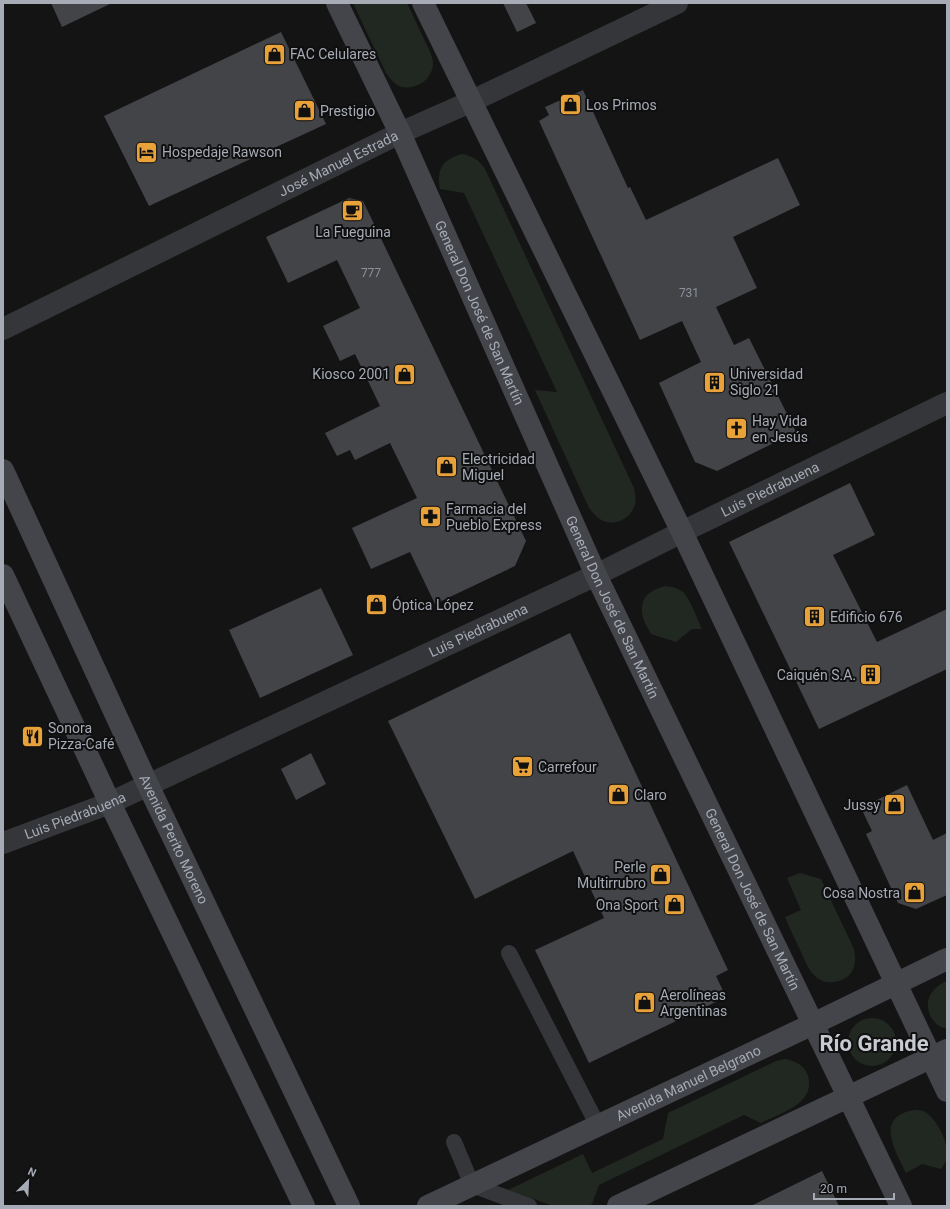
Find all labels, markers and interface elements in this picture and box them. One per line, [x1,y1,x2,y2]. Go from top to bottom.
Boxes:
shop icon: FAC Celulares [262,41,288,67]
place label: FAC Celulares [290,46,376,62]
shop icon: Los Primos [558,92,584,118]
place label: Los Primos [586,97,657,113]
shop icon: Prestigio [291,98,317,124]
place label: Prestigio [320,103,375,119]
street label: José Manuel Estrada [276,127,401,200]
hotel icon: Hospedaje Rawson [133,139,159,165]
place label: Hospedaje Rawson [162,144,282,160]
cafe icon: La Fueguina [340,197,366,223]
street label: General Don José de San Martín [432,218,528,407]
place label: La Fueguina [315,224,391,240]
house number: 777 [361,266,381,280]
house number: 731 [679,286,699,300]
shop icon: Kiosco 2001 [392,361,418,387]
place label: Kiosco 2001 [312,366,390,382]
place label: Universidad Siglo 21 [730,366,803,398]
building icon: Universidad Siglo 21 [702,369,728,395]
place label: Hay Vida en Jesús [752,413,808,445]
church icon: Hay Vida en Jesús [724,416,750,442]
place label: Electricidad Miguel [462,451,535,483]
shop icon: Electricidad Miguel [433,454,459,480]
street label: Luis Piedrabuena [718,459,822,520]
place label: Farmacia del Pueblo Express [446,501,542,533]
pharmacy icon: Farmacia del Pueblo Express [418,504,444,530]
street label: General Don José de San Martín [563,513,662,701]
shop icon: Óptica López [363,592,389,618]
place label: Óptica López [392,596,474,613]
street label: Luis Piedrabuena [426,600,530,660]
building icon: Edificio 676 [802,604,828,630]
place label: Edificio 676 [830,609,903,625]
building icon: Caiquén S.A. [858,662,884,688]
place label: Caiquén S.A. [777,667,856,683]
place label: Sonora Pizza-Café [48,720,114,752]
restaurant icon: Sonora Pizza-Café [19,723,45,749]
supermarket icon: Carrefour [509,754,535,780]
place label: Carrefour [538,759,597,775]
street label: Avenida Perito Moreno [136,772,212,907]
shop icon: Claro [606,782,632,808]
place label: Claro [634,787,667,803]
street label: Luis Piedrabuena [22,789,128,842]
shop icon: Jussy [882,792,908,818]
place label: Jussy [843,797,880,813]
street label: General Don José de San Martín [702,806,803,993]
place label: Perle Multirrubro [577,859,646,891]
shop icon: Perle Multirrubro [648,862,674,888]
shop icon: Cosa Nostra [902,880,928,906]
place label: Cosa Nostra [823,885,900,901]
shop icon: Ona Sport [661,892,687,918]
place label: Ona Sport [596,897,658,913]
place label: Aerolíneas Argentinas [660,987,727,1019]
shop icon: Aerolíneas Argentinas [632,990,658,1016]
district label: Río Grande [819,1031,929,1056]
street label: Avenida Manuel Belgrano [614,1042,763,1124]
north arrow [8,1161,48,1201]
text: N [26,1165,38,1180]
scale bar [814,1175,894,1201]
text: 20 m [820,1182,847,1196]

